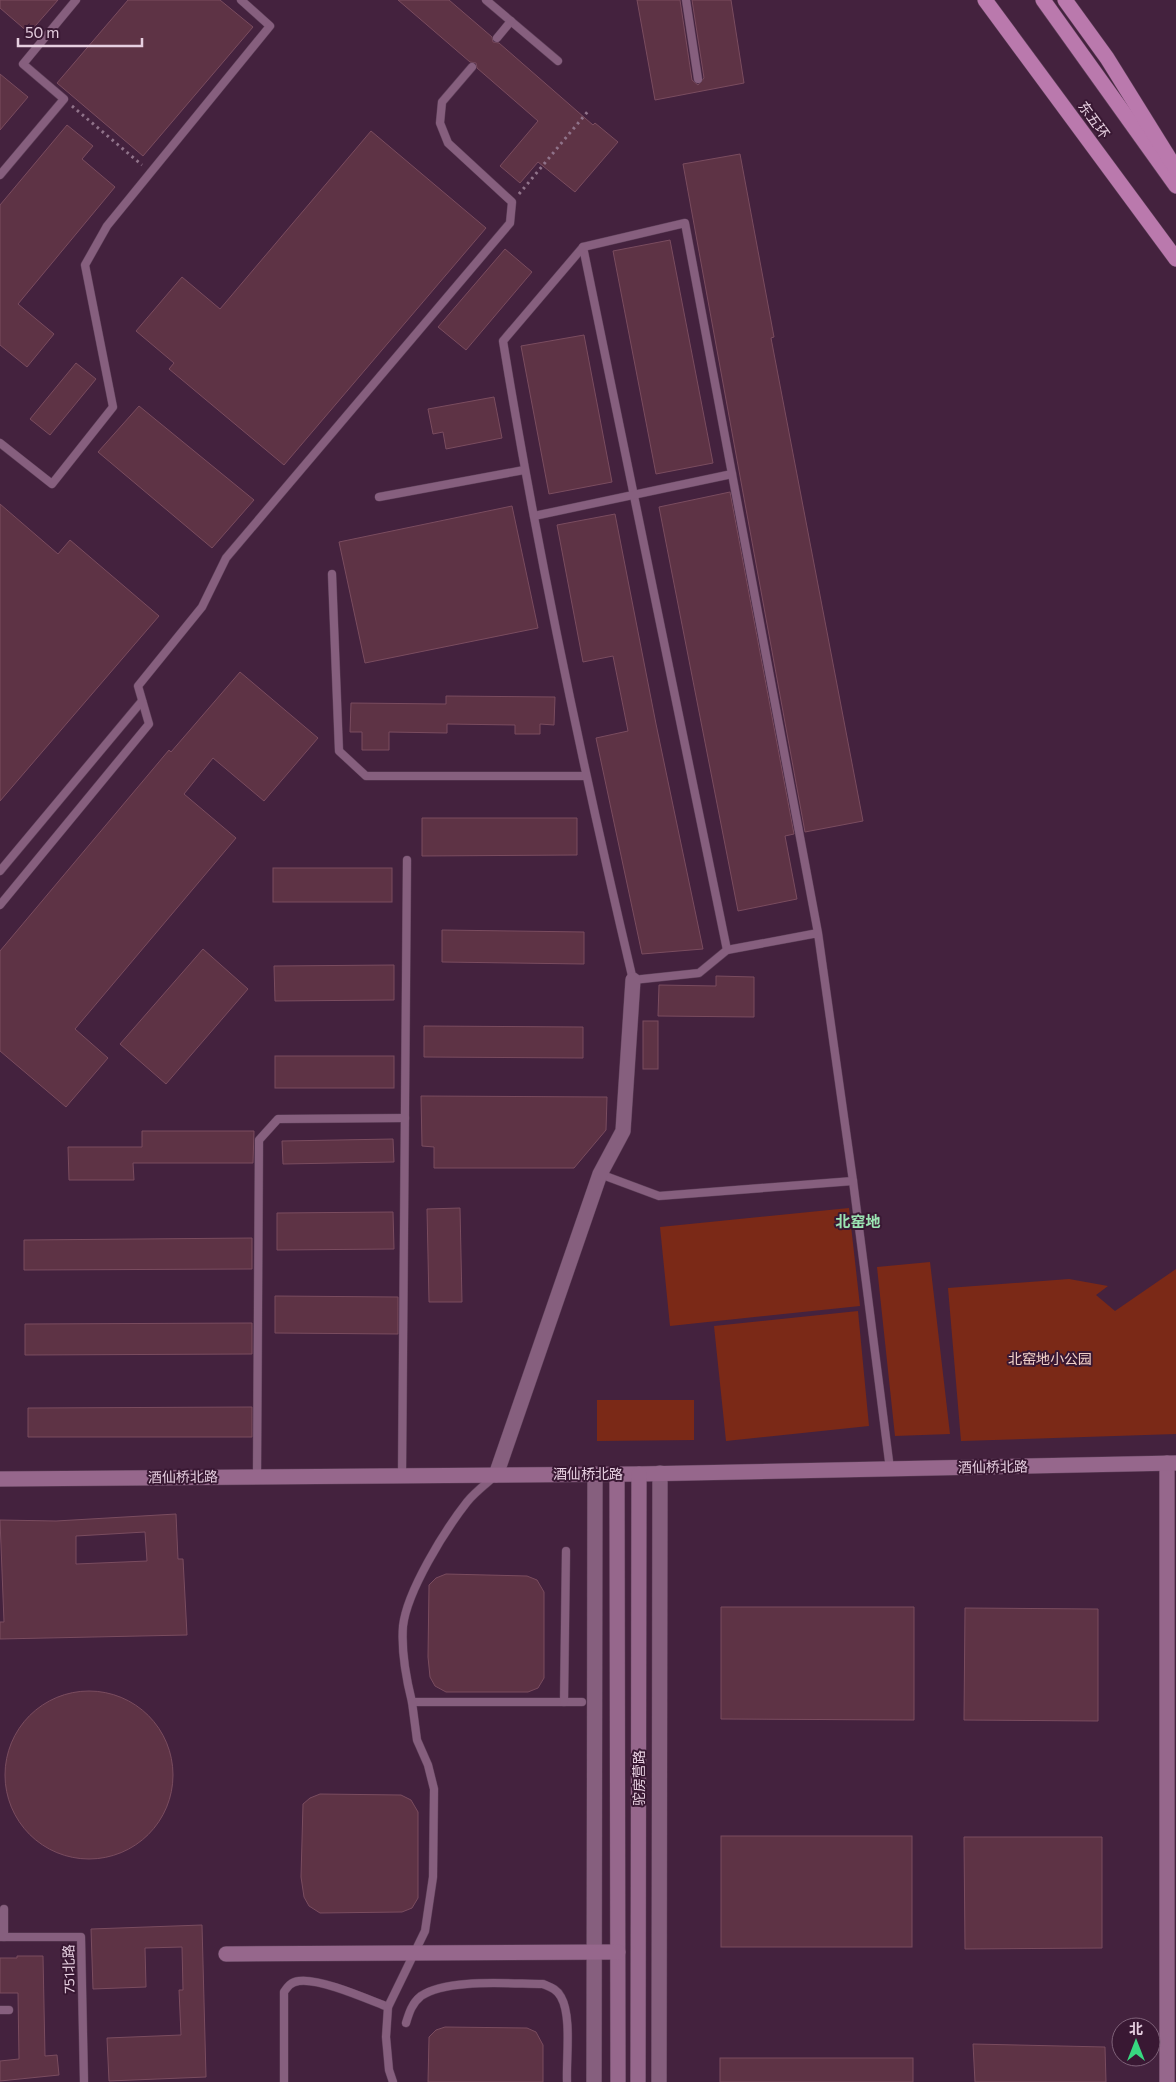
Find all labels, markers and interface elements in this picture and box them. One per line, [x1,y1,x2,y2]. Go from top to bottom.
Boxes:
scale bar [18,15,141,47]
text: 50 m [25,23,59,41]
street label: 东五环 [1075,98,1114,142]
district label: 北窑地 [835,1212,881,1230]
park label: 北窑地小公园 [1008,1350,1092,1367]
street label: 酒仙桥北路 [958,1457,1028,1476]
street label: 酒仙桥北路 [553,1465,623,1482]
street label: 酒仙桥北路 [148,1467,218,1486]
street label: 驼房营路 [630,1750,647,1806]
street label: 751北路 [60,1944,77,1994]
north arrow [1111,2017,1161,2067]
text: 北 [1129,2020,1143,2037]

